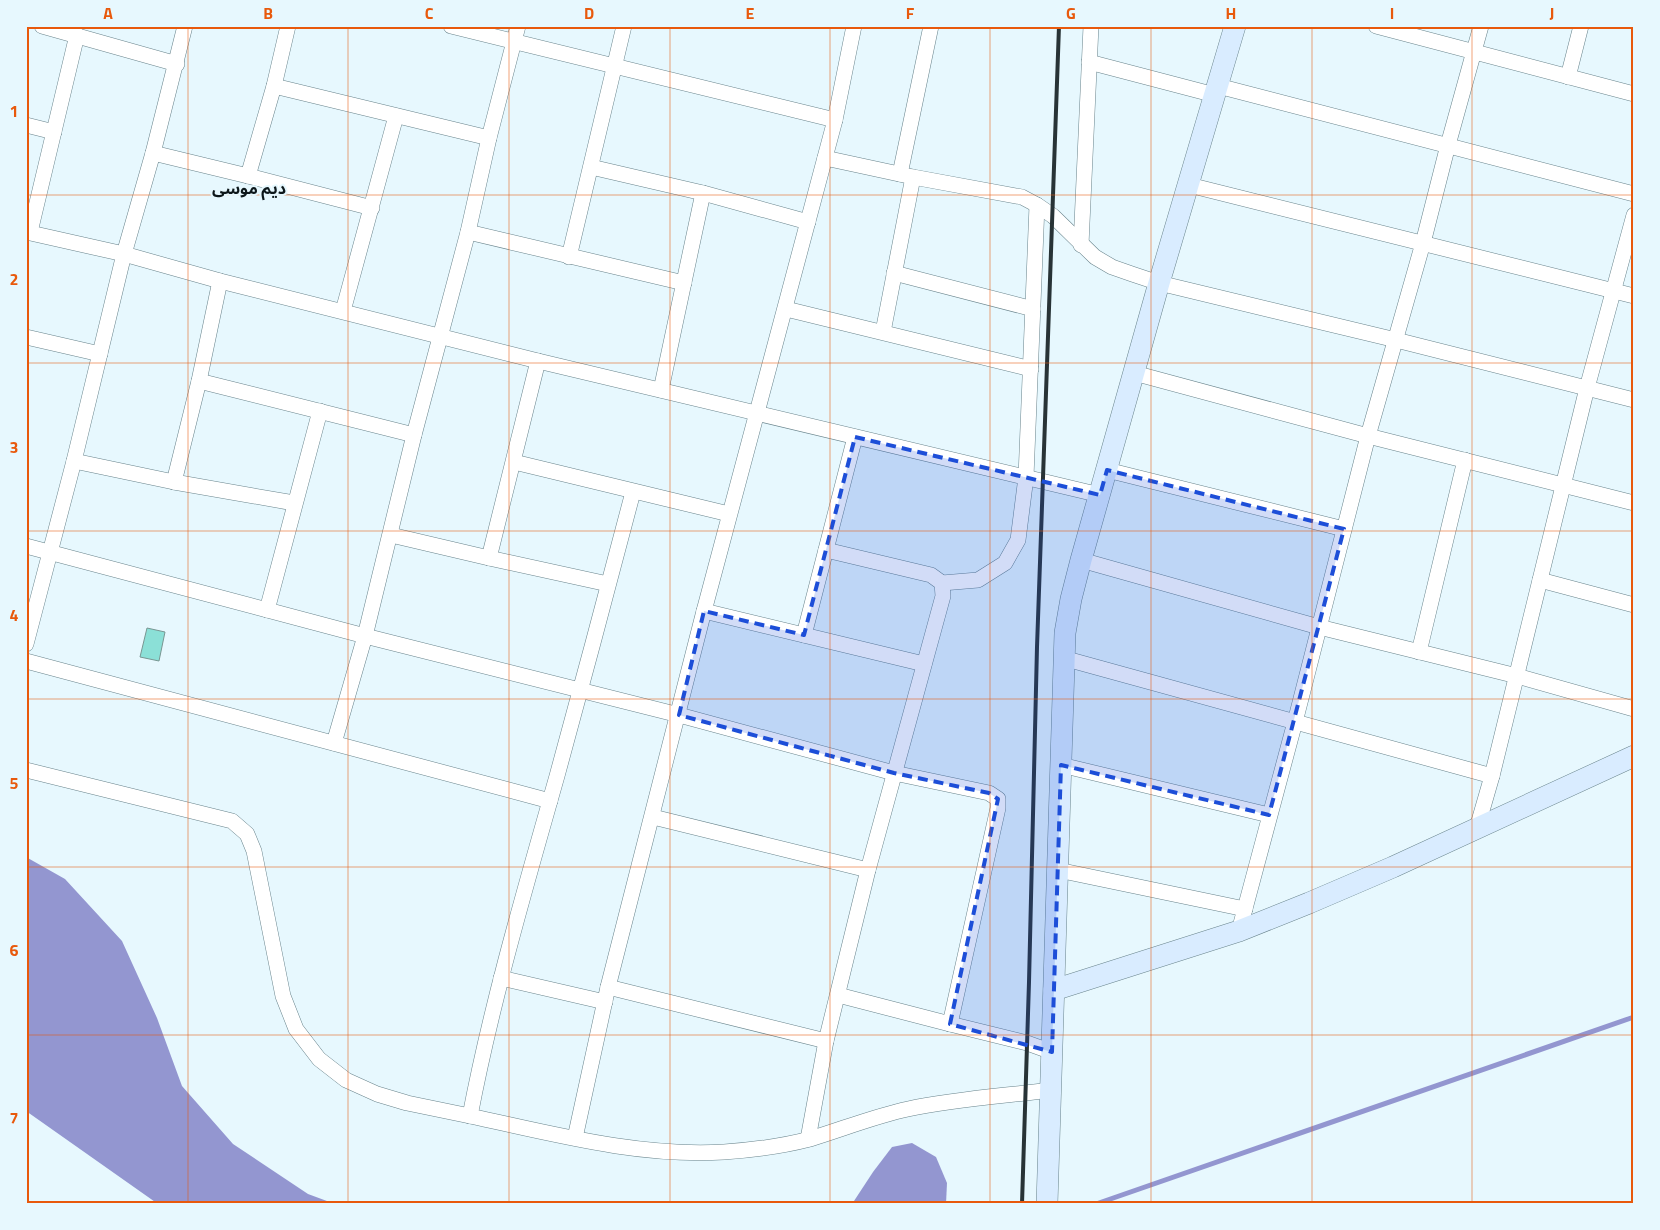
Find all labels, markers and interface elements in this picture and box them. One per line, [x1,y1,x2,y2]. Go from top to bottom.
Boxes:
text: A [103,1,113,25]
text: B [263,1,273,25]
text: C [425,1,434,25]
text: D [584,1,594,25]
text: E [746,1,755,25]
text: F [906,1,915,25]
text: G [1066,1,1076,25]
text: H [1226,1,1236,25]
text: I [1390,1,1394,25]
text: J [1550,1,1554,25]
text: 1 [10,99,18,123]
district label: ديم موسى [212,176,286,201]
text: 2 [10,267,18,291]
text: 3 [10,435,18,459]
text: 4 [10,603,19,627]
text: 5 [10,771,19,795]
text: 6 [10,938,19,962]
text: 7 [10,1106,18,1130]

